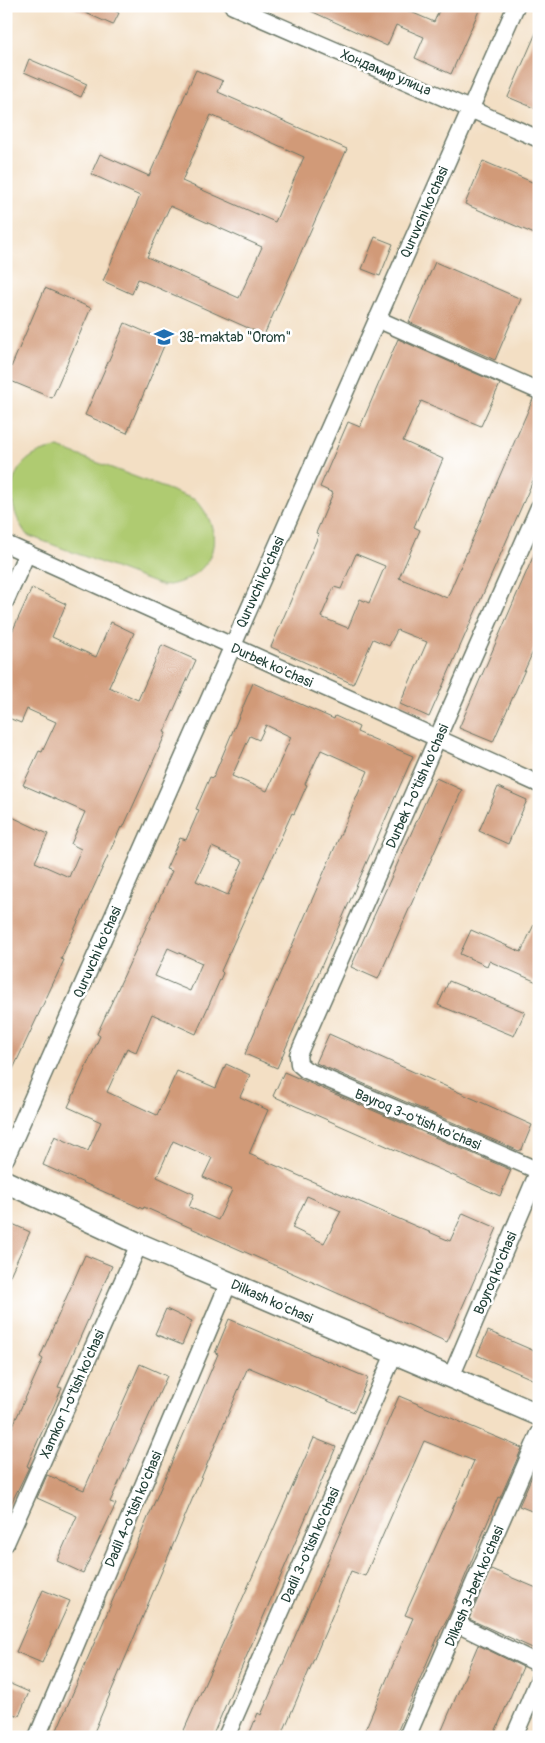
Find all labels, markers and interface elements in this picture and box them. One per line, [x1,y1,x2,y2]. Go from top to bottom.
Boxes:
street label: Хондамир улица [338,46,434,99]
street label: Quruvchi ko'chasi [397,163,452,261]
school or university icon: 38-maktab "Orom" [153,326,175,348]
place label: 38-maktab "Orom" [179,329,291,346]
street label: Quruvchi ko'chasi [233,533,288,631]
street label: Durbek ko'chasi [228,640,316,691]
street label: Durbek 1-o'tish ko'chasi [382,721,453,851]
street label: Quruvchi ko'chasi [70,903,125,1001]
street label: Bayroq 3-o'tish ko'chasi [352,1085,484,1154]
street label: Boyroq ko'chasi [470,1229,521,1317]
street label: Dilkash ko'chasi [228,1276,316,1327]
street label: Xamkor 1-o'tish ko'chasi [36,1327,109,1461]
street label: Dadil 4-o'tish ko'chasi [101,1448,166,1570]
street label: Dadil 3-o'tish ko'chasi [277,1485,344,1605]
street label: Dilkash 3-berk ko'chasi [441,1523,508,1649]

